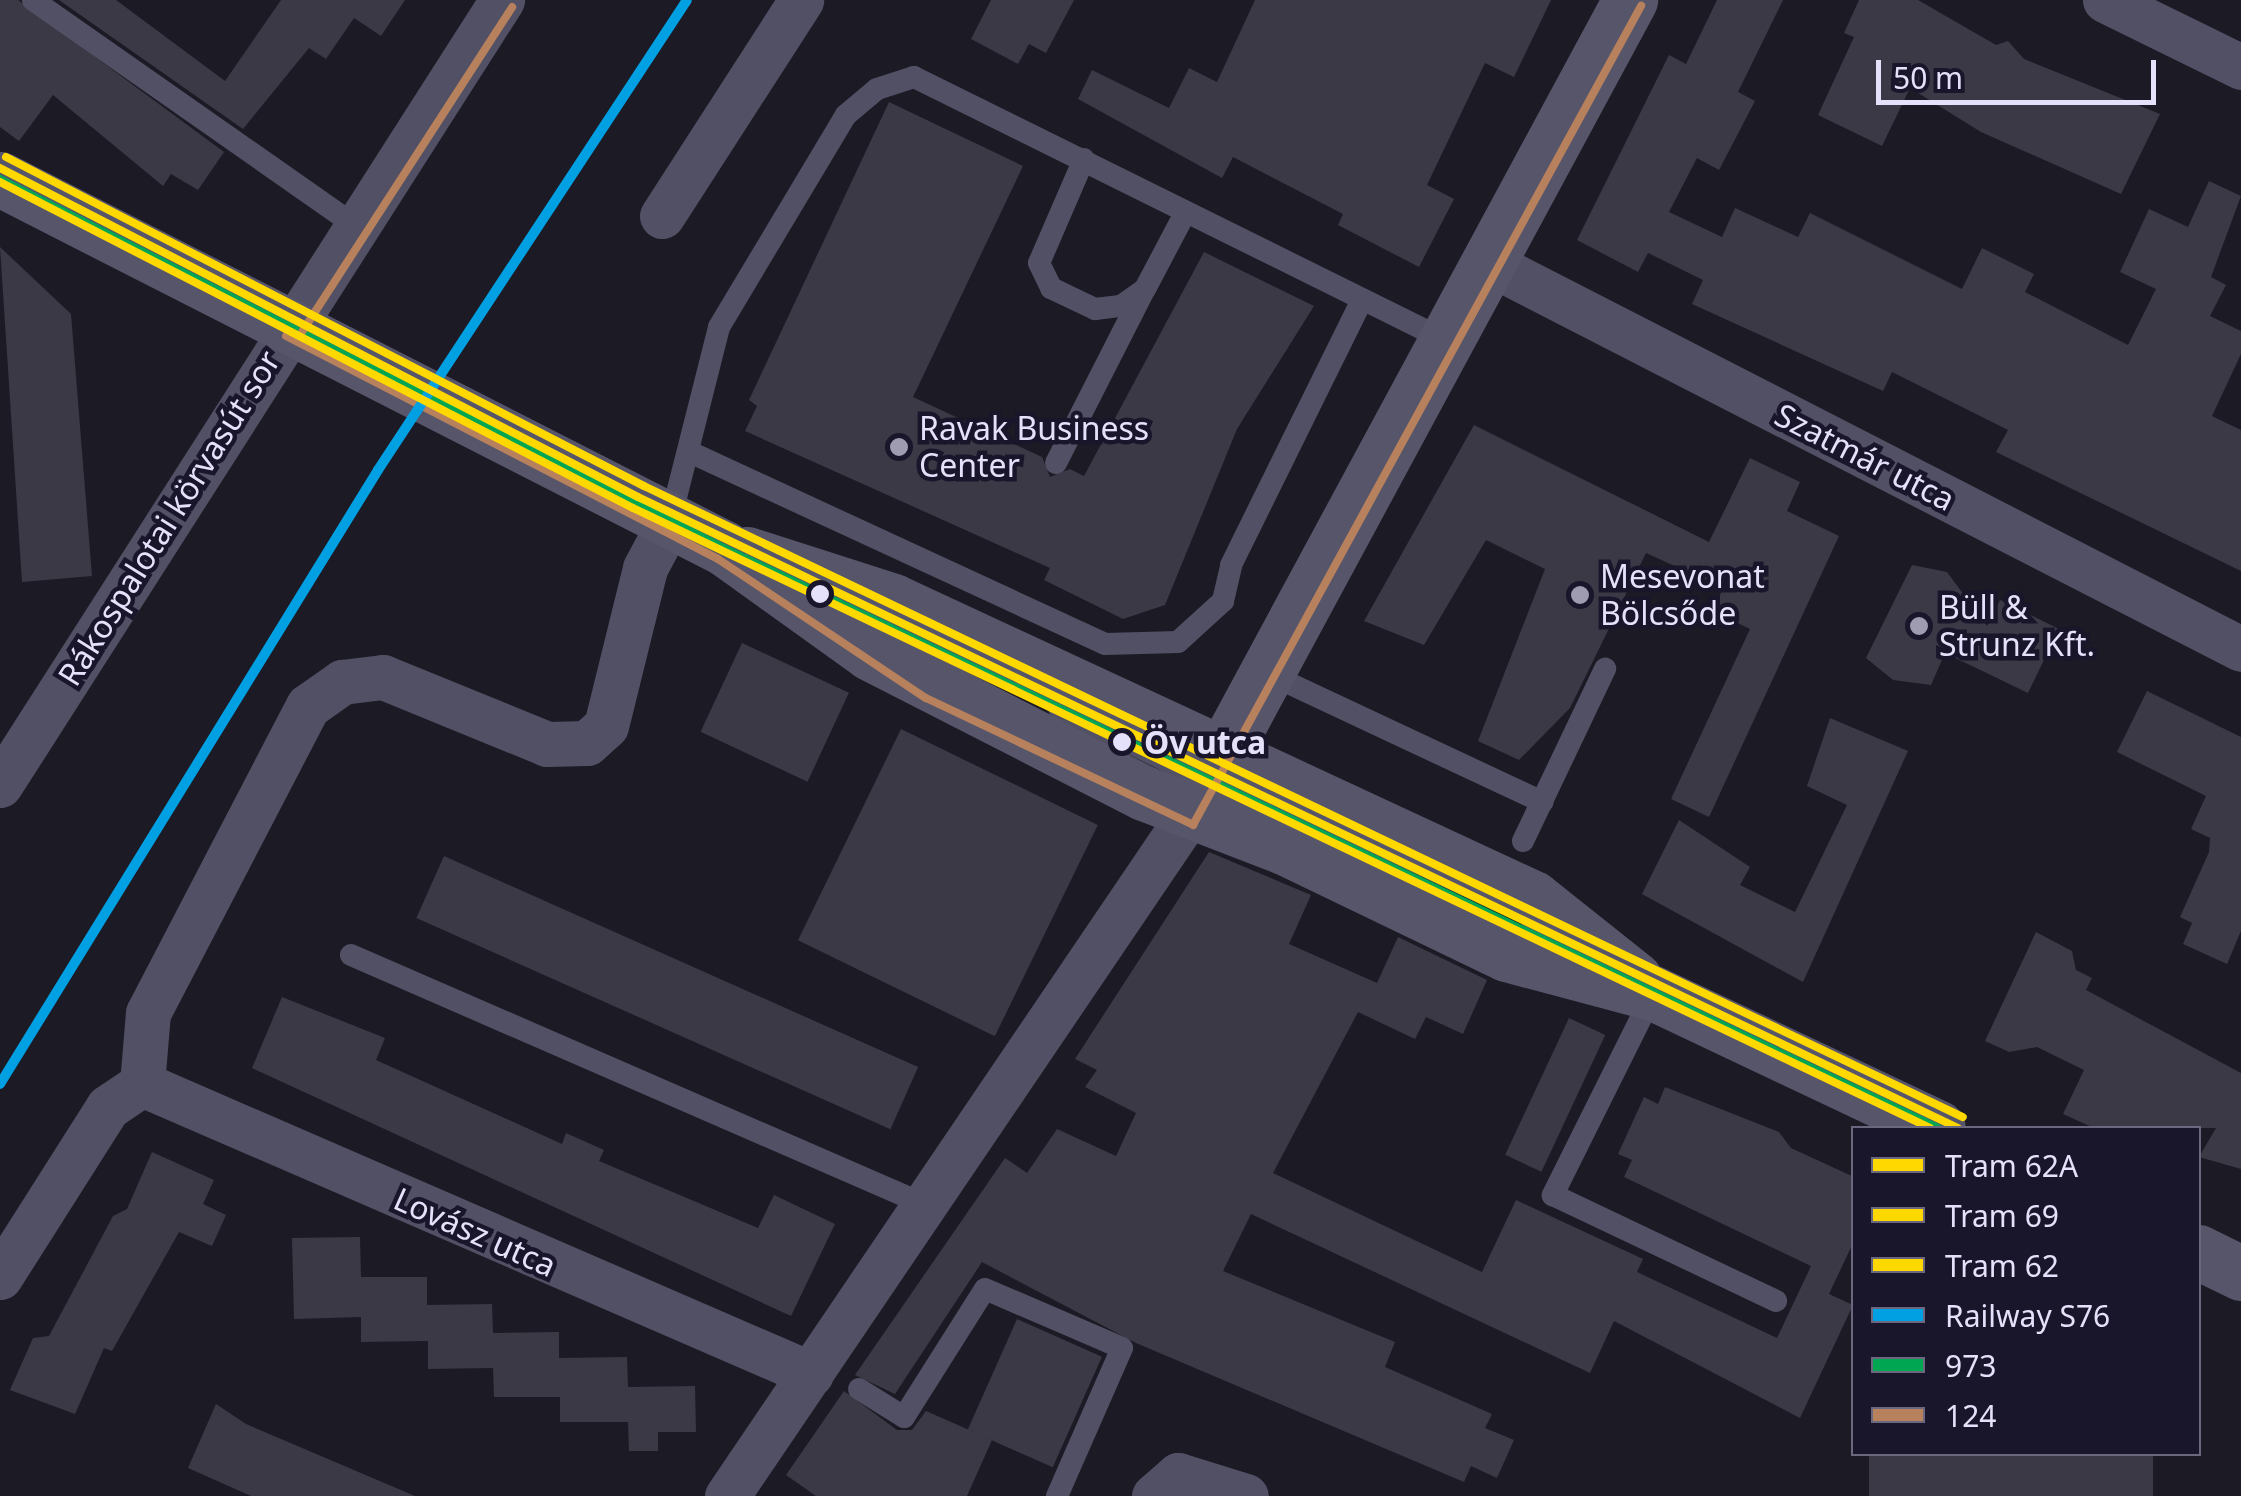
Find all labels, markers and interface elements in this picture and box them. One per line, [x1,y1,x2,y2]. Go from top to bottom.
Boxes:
scale bar [1881,40,2161,102]
text: 50 m [1893,57,1963,98]
street label: Rákospalotai körvasút sor [50,343,288,693]
street label: Szatmár utca [1769,395,1961,519]
place label: Ravak Business Center [919,410,1149,485]
marker: Ravak Business Center [888,436,910,458]
place label: Mesevonat Bölcsőde [1600,558,1765,633]
unlabelled marker [810,584,830,604]
marker: Mesevonat Bölcsőde [1569,584,1591,606]
place label: Büll & Strunz Kft. [1939,589,2095,664]
marker: Büll & Strunz Kft. [1908,615,1930,637]
place label: Öv utca [1144,723,1266,761]
marker: Öv utca [1109,729,1135,755]
legend [1851,1126,2201,1456]
text: Tram 62A [1945,1145,2078,1186]
street label: Lovász utca [388,1179,562,1285]
text: Tram 69 [1945,1195,2059,1236]
text: Tram 62 [1945,1245,2059,1286]
text: Railway S76 [1945,1295,2110,1336]
text: 973 [1945,1345,1996,1386]
text: 124 [1945,1395,1996,1436]

